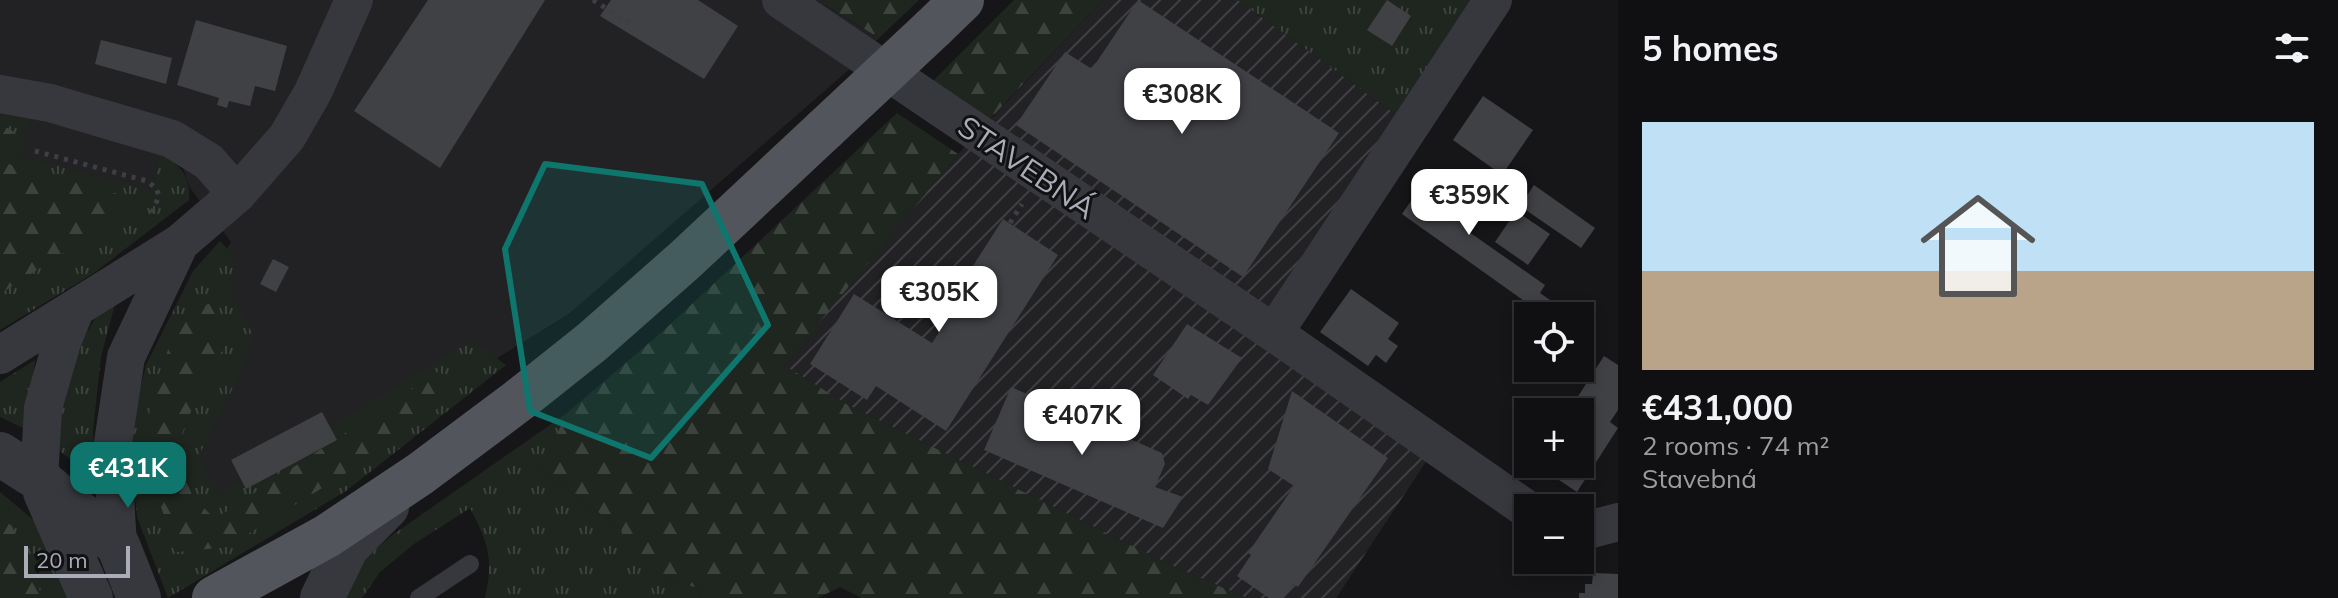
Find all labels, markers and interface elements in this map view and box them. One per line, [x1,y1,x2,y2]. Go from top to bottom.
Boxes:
icon: filters [2270,26,2314,70]
text: 5 homes [1642,27,1779,70]
pin: €308K [1126,68,1238,136]
text: €308K [1142,77,1222,110]
street label: STAVEBNÁ [951,107,1103,227]
pin: €359K [1413,169,1525,237]
icon: home [1906,174,2050,318]
text: €359K [1429,178,1509,211]
pin: €305K [883,266,995,334]
text: €305K [899,275,979,308]
map controls [1514,302,1594,574]
button: locate [1514,302,1594,382]
text: €431,000 [1642,386,1793,429]
pin: €407K [1026,389,1138,457]
text: €407K [1042,398,1122,431]
button: + [1514,398,1594,478]
text: 2 rooms · 74 m² [1642,429,1829,462]
pin: €431K [72,442,184,510]
text: €431K [88,451,168,484]
text: Stavebná [1642,462,1757,495]
button: − [1514,494,1594,574]
scale bar [24,542,130,578]
text: 20 m [36,546,87,574]

